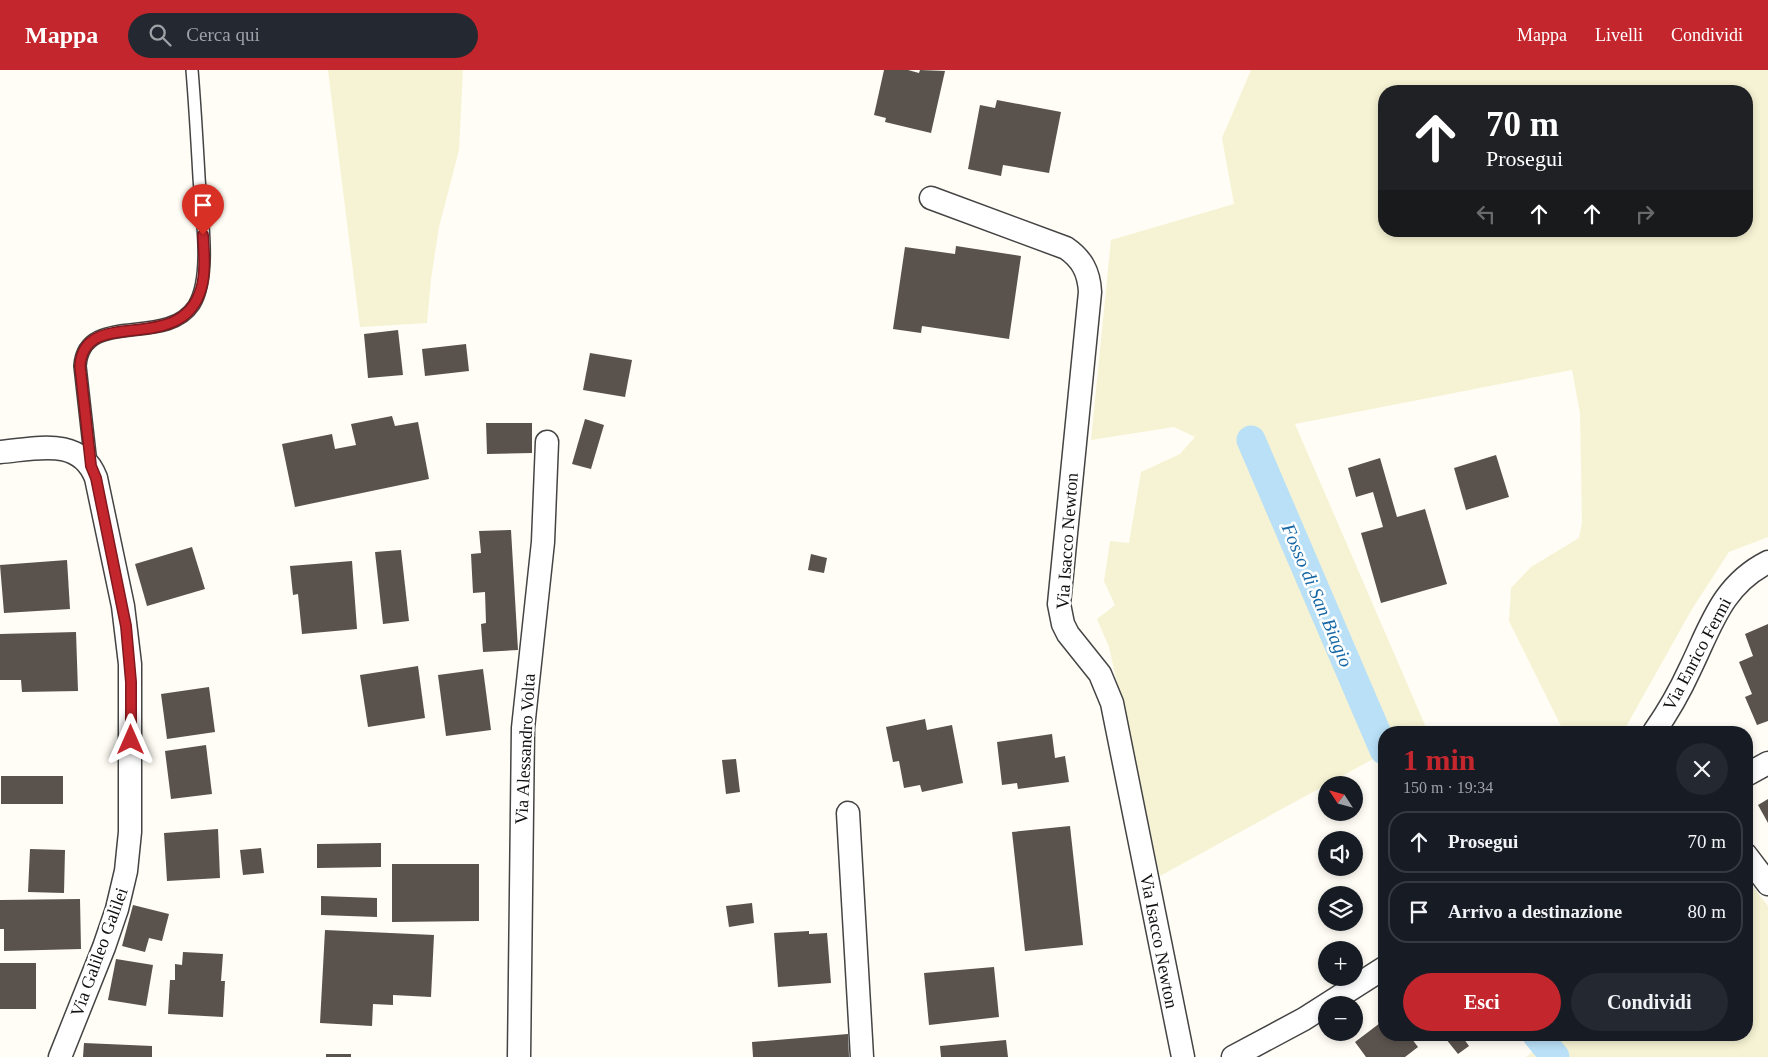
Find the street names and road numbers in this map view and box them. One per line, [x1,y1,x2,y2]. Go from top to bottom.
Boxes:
street label: Via Isacco Newton [1052,472,1082,610]
street label: Via Enrico Fermi [1659,594,1735,714]
street label: Via Alessandro Volta [511,673,539,825]
street label: Via Isacco Newton [1136,872,1182,1010]
street label: Via Galileo Galilei [66,885,132,1019]

